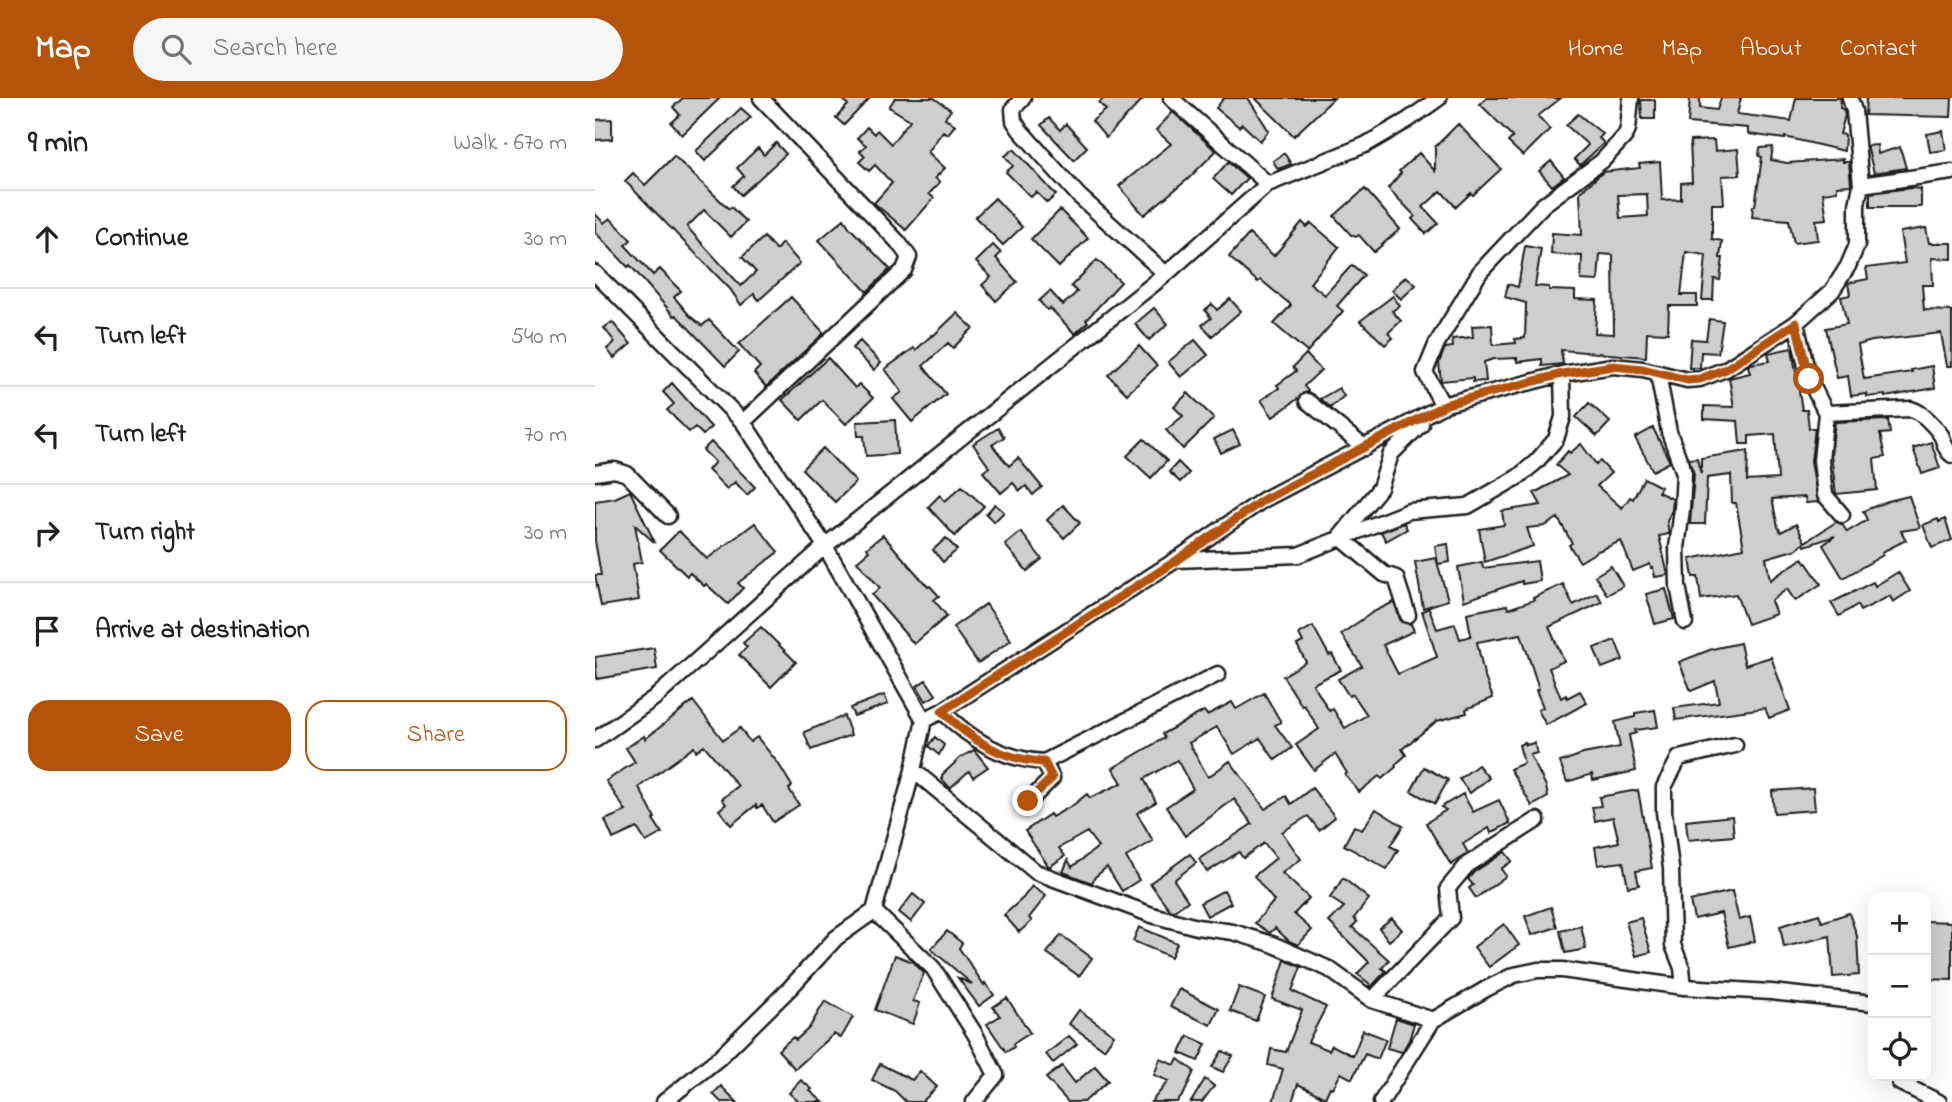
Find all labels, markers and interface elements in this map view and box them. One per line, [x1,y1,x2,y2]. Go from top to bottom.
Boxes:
search box [133,18,623,81]
text: Map [35,25,91,73]
icon: search [157,30,195,68]
text: Search here [213,30,337,68]
text: Home [1568,32,1624,67]
text: Map [1662,32,1702,67]
text: About [1740,32,1802,67]
text: Contact [1840,32,1917,67]
text: 9 min [28,122,88,166]
text: Walk · 670 m [453,127,567,160]
icon: ahead [28,220,66,258]
text: Continue [95,220,188,258]
text: 30 m [524,223,567,256]
icon: left [28,318,66,356]
text: Turn left [95,318,186,356]
text: 540 m [511,321,567,354]
route start [1793,363,1824,394]
icon: left [28,416,66,454]
text: Turn left [95,416,186,454]
text: 70 m [524,419,567,452]
icon: right [28,514,66,552]
text: Turn right [95,514,195,552]
text: 30 m [524,517,567,550]
icon: arrive [28,612,66,650]
text: Arrive at destination [95,612,310,650]
button: Save [28,700,291,771]
button: Share [305,700,567,771]
route end [1012,785,1043,816]
map controls [1868,892,1931,1081]
button: + [1868,892,1931,955]
button: − [1868,955,1931,1018]
button: locate [1868,1018,1931,1081]

